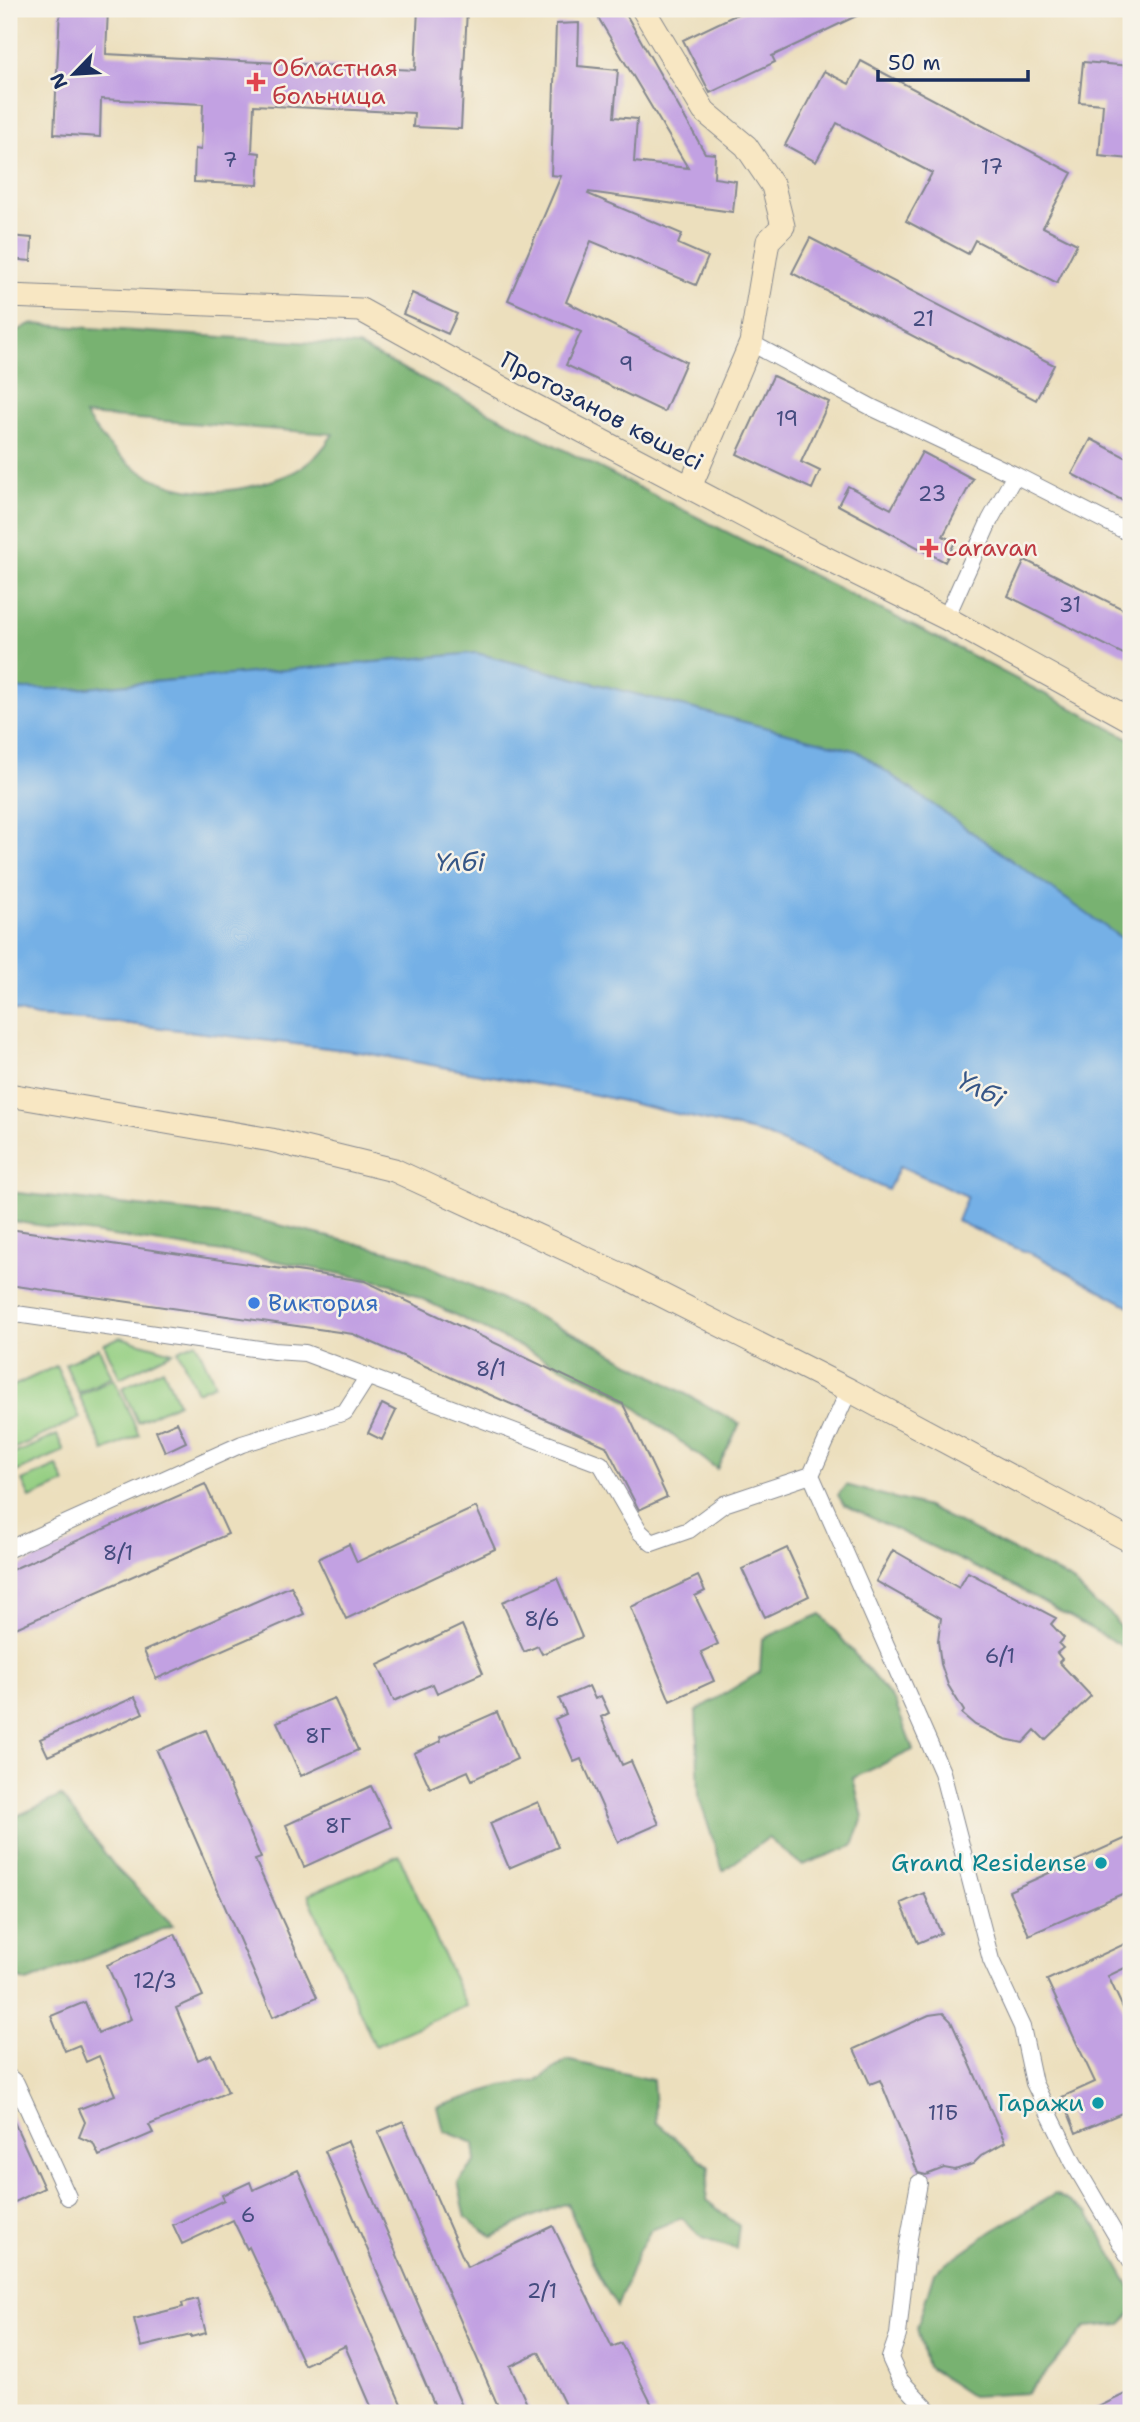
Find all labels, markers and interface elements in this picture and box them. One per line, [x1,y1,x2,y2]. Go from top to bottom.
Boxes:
north arrow [38,38,108,108]
scale bar [878,38,1028,82]
text: 50 m [888,49,941,77]
place label: Областная больница [272,52,398,112]
text: N [45,69,74,93]
marker: Областная больница [246,72,266,92]
house number: 7 [223,146,237,174]
house number: 17 [981,153,1003,181]
house number: 21 [912,305,934,333]
street label: Протозанов көшесі [495,344,709,478]
house number: 9 [619,350,633,378]
house number: 19 [776,405,798,433]
house number: 23 [918,480,946,508]
place label: Caravan [943,532,1038,564]
marker: Caravan [921,540,937,556]
house number: 31 [1059,591,1081,619]
water label: Үлбі [435,844,486,879]
water label: Үлбі [951,1062,1012,1116]
place label: Виктория [268,1287,379,1319]
marker: Виктория [246,1295,262,1311]
house number: 8/1 [476,1355,506,1383]
house number: 8/1 [103,1539,133,1567]
house number: 8/6 [524,1605,560,1633]
house number: 6/1 [985,1642,1015,1670]
house number: 8Г [305,1722,332,1750]
house number: 8Г [325,1812,352,1840]
place label: Grand Residense [891,1847,1087,1879]
marker: Grand Residense [1093,1855,1109,1871]
house number: 12/3 [133,1967,177,1995]
place label: Гаражи [998,2087,1084,2119]
marker: Гаражи [1090,2095,1106,2111]
house number: 11Б [928,2099,958,2127]
house number: 6 [241,2201,255,2229]
house number: 2/1 [527,2277,557,2305]

